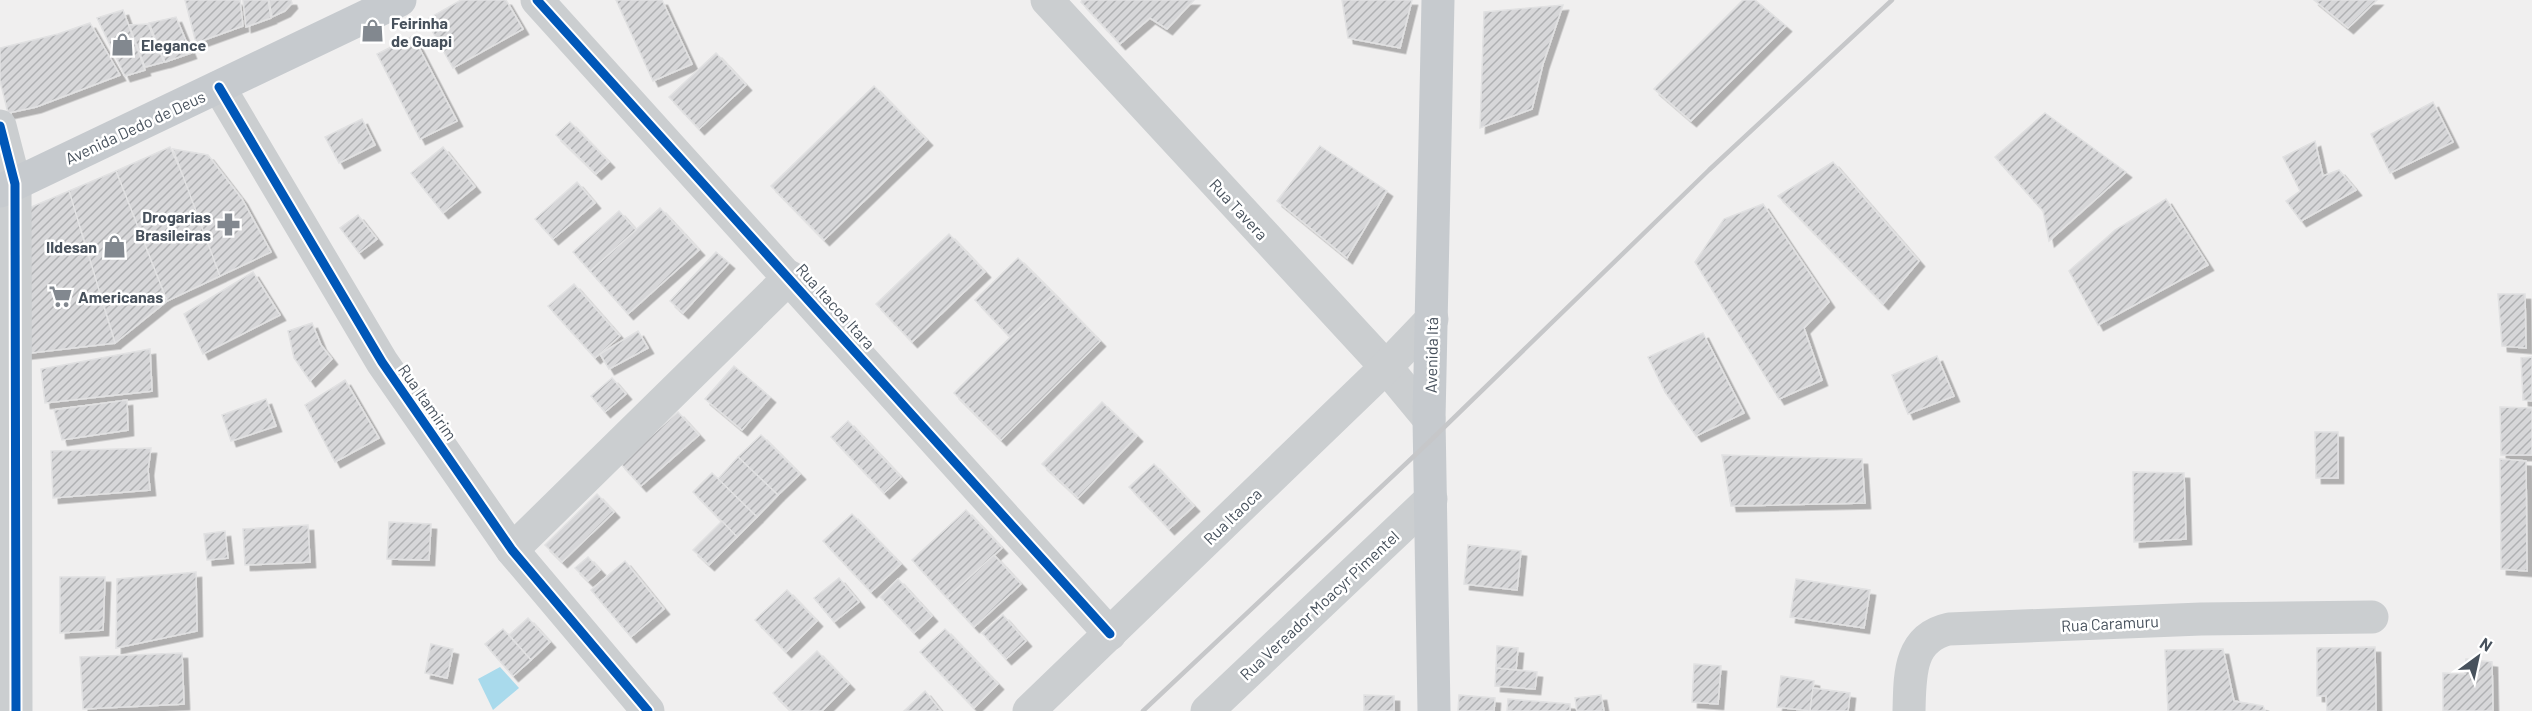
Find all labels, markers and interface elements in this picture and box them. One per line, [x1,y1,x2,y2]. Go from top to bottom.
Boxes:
place label: Feirinha de Guapi [391,13,452,50]
shop icon: Feirinha de Guapi [360,18,386,44]
shop icon: Elegance [110,31,136,57]
place label: Elegance [141,35,207,54]
street label: Avenida Dedo de Deus [62,86,208,168]
street label: Rua Tavera [1206,175,1272,243]
place label: Drogarias Brasileiras [135,207,211,244]
pharmacy icon: Drogarias Brasileiras [216,212,242,238]
shop icon: Ildesan [102,233,128,259]
place label: Ildesan [46,237,97,256]
street label: Rua Itacoa Itara [793,259,879,353]
supermarket icon: Americanas [47,283,73,309]
place label: Americanas [78,287,163,306]
street label: Avenida Itá [1421,317,1441,393]
street label: Rua Itamirim [395,360,461,444]
street label: Rua Itaoca [1199,484,1265,548]
street label: Rua Vereador Moacyr Pimentel [1236,526,1402,684]
street label: Rua Caramuru [2061,611,2159,635]
north arrow [2448,627,2508,687]
text: N [2477,633,2496,655]

